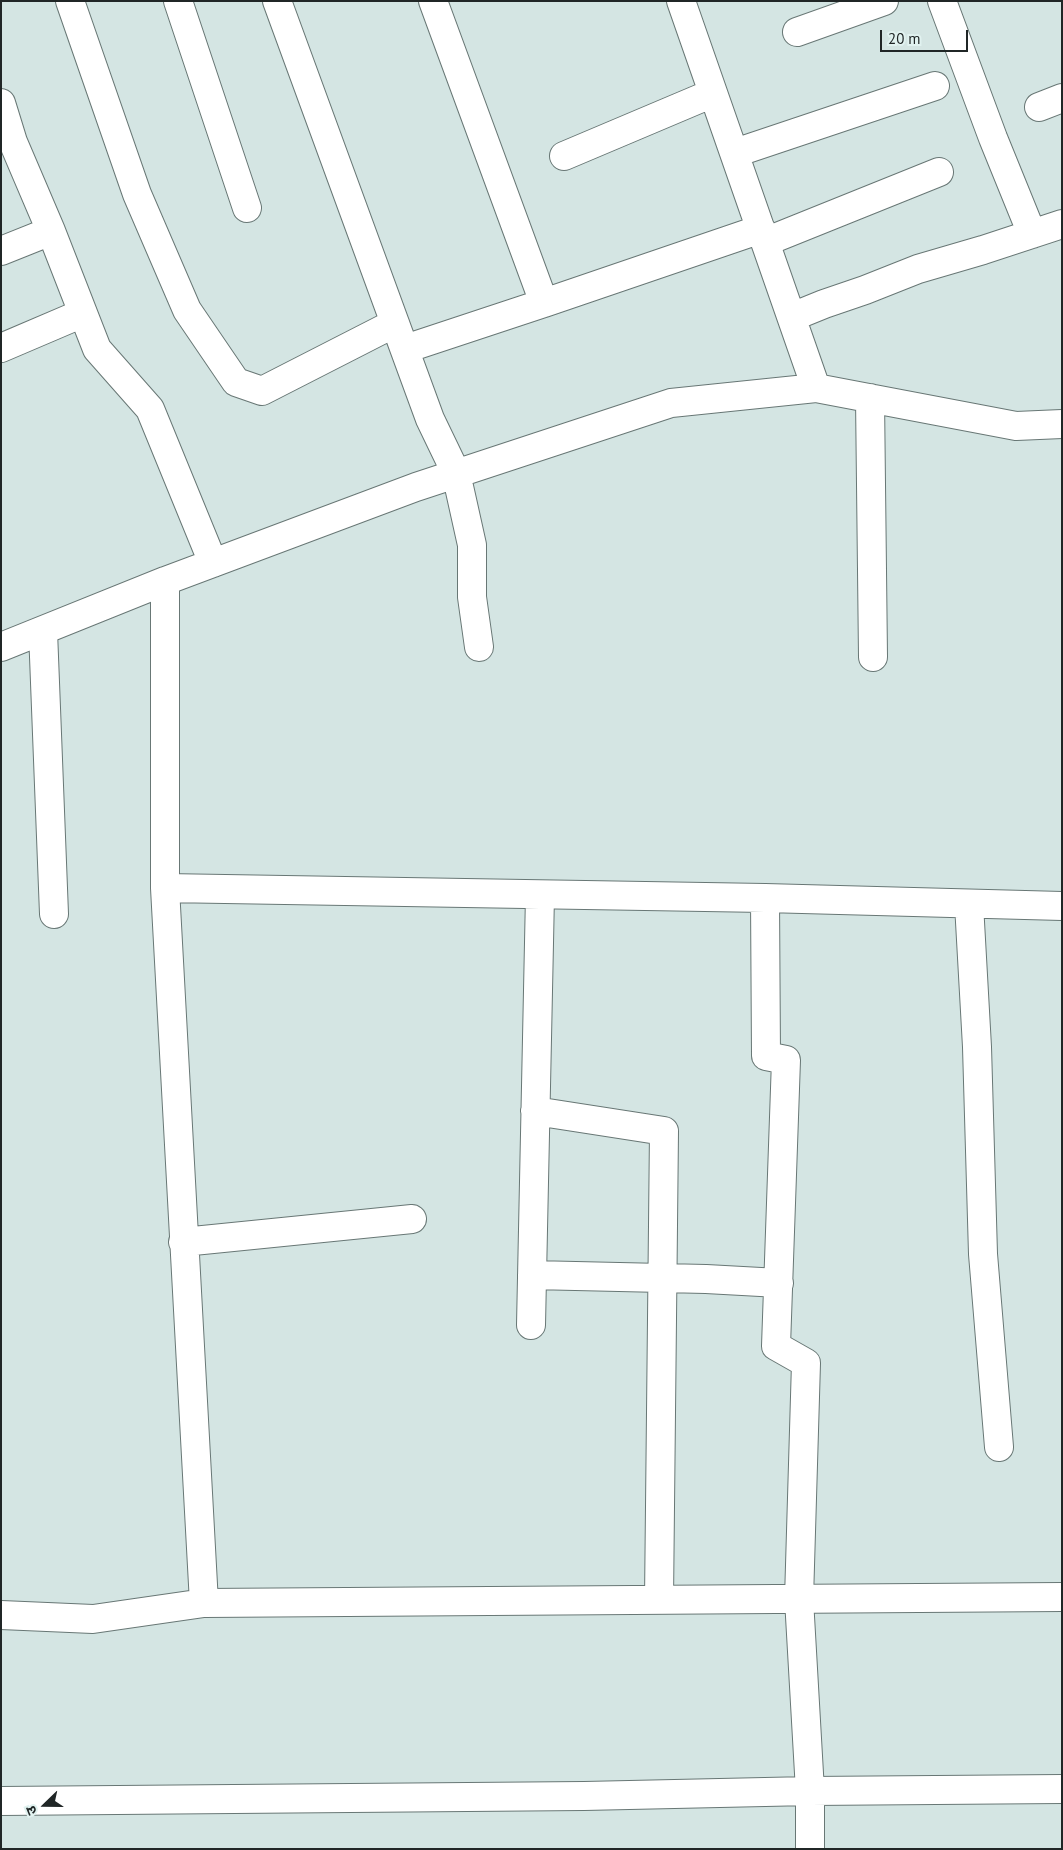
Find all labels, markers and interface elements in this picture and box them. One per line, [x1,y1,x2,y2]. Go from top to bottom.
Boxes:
scale bar [883,20,970,52]
text: 20 m [888,29,921,48]
north arrow [20,1780,70,1830]
text: उ [21,1803,41,1818]

